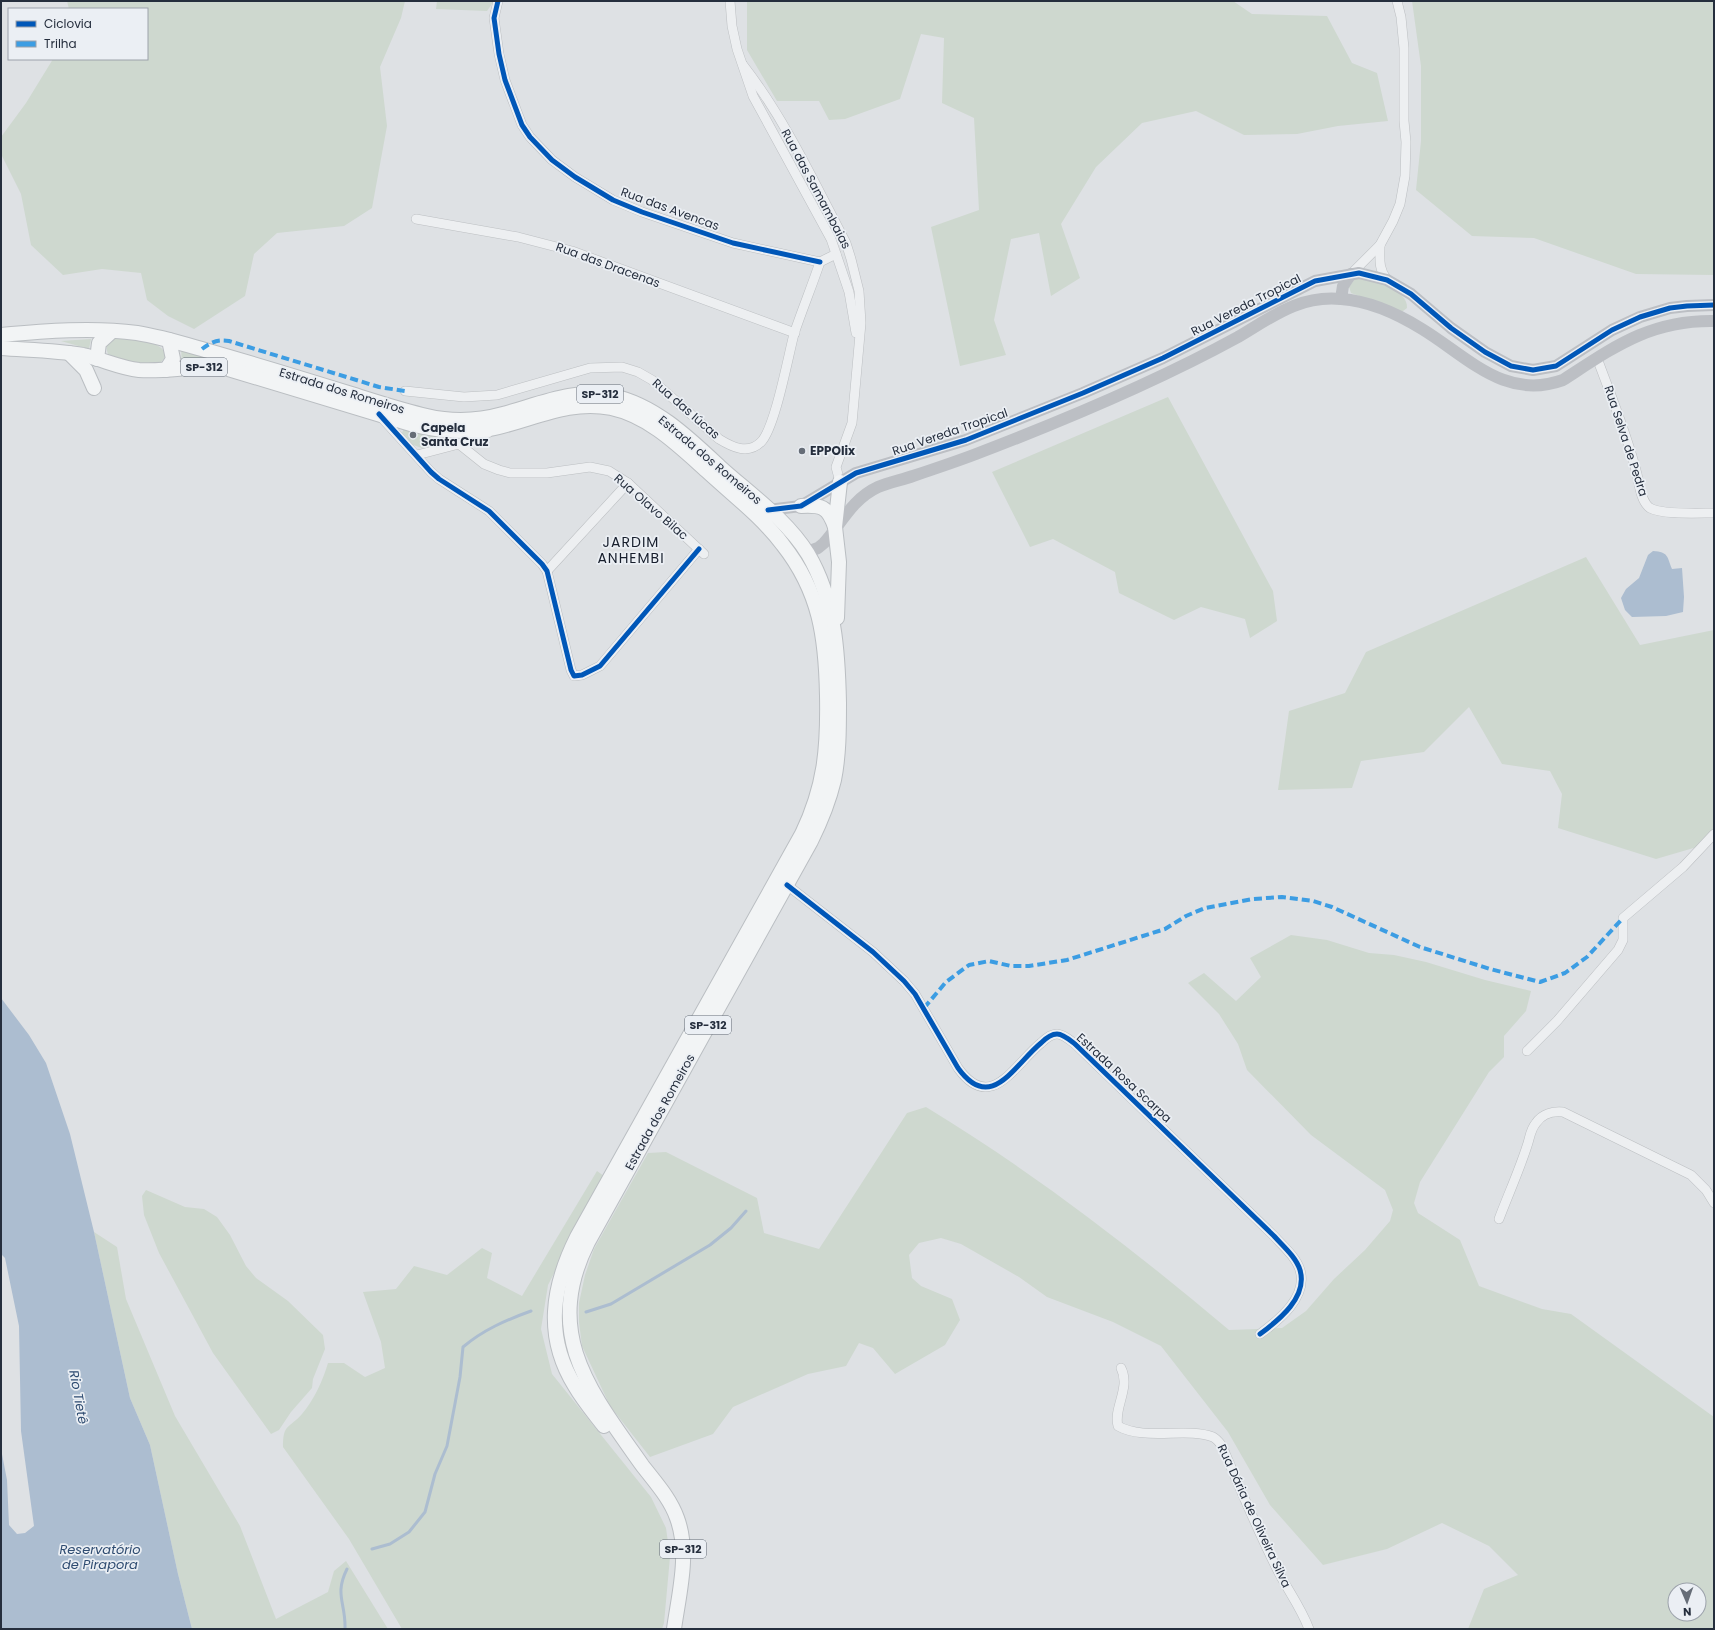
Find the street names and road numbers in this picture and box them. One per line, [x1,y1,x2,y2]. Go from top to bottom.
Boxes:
street label: Rua das Samambaias [778,126,855,252]
street label: Rua das Avencas [619,183,722,234]
street label: Rua das Dracenas [554,238,663,291]
street label: Rua Vereda Tropical [1188,269,1304,340]
road number: SP-312 [181,358,227,376]
street label: Estrada dos Romeiros [277,363,407,418]
street label: Rua das Iúcas [649,375,724,443]
street label: Rua Selva de Pedra [1601,383,1652,498]
road number: SP-312 [577,385,623,403]
street label: Rua Vereda Tropical [890,404,1010,459]
street label: Estrada dos Romeiros [655,411,766,508]
street label: Rua Olavo Bilac [611,470,692,544]
road number: SP-312 [685,1016,731,1034]
street label: Estrada Rosa Scarpa [1073,1029,1176,1126]
street label: Estrada dos Romeiros [621,1051,699,1173]
street label: Rua Dária de Oliveira Silva [1214,1441,1295,1590]
road number: SP-312 [660,1540,706,1558]

